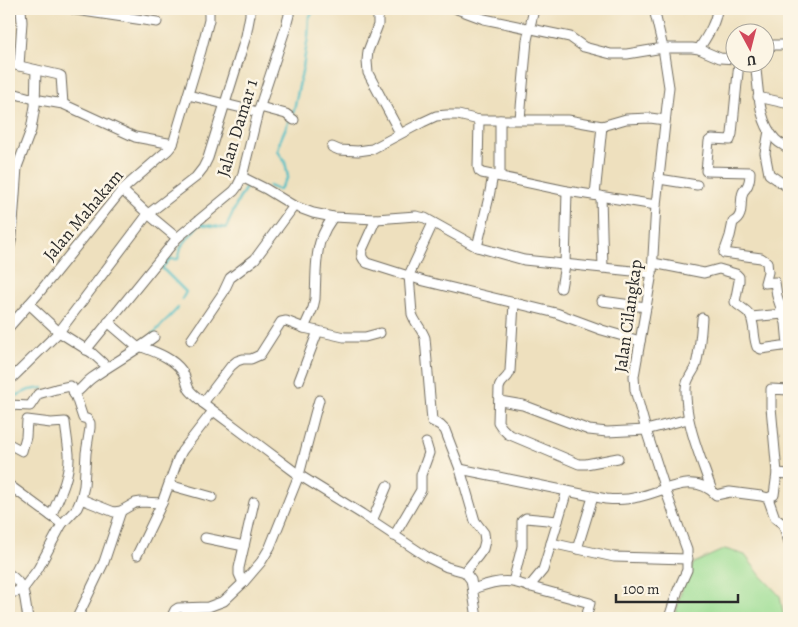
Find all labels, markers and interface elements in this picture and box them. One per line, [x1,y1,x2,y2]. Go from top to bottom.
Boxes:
north arrow [726,22,776,72]
text: U [746,50,757,70]
street label: Jalan Damar 1 [211,76,263,180]
street label: Jalan Mahakam [37,164,129,266]
street label: Jalan Cilangkap [608,258,648,374]
scale bar [616,572,738,604]
text: 100 m [623,579,660,599]

